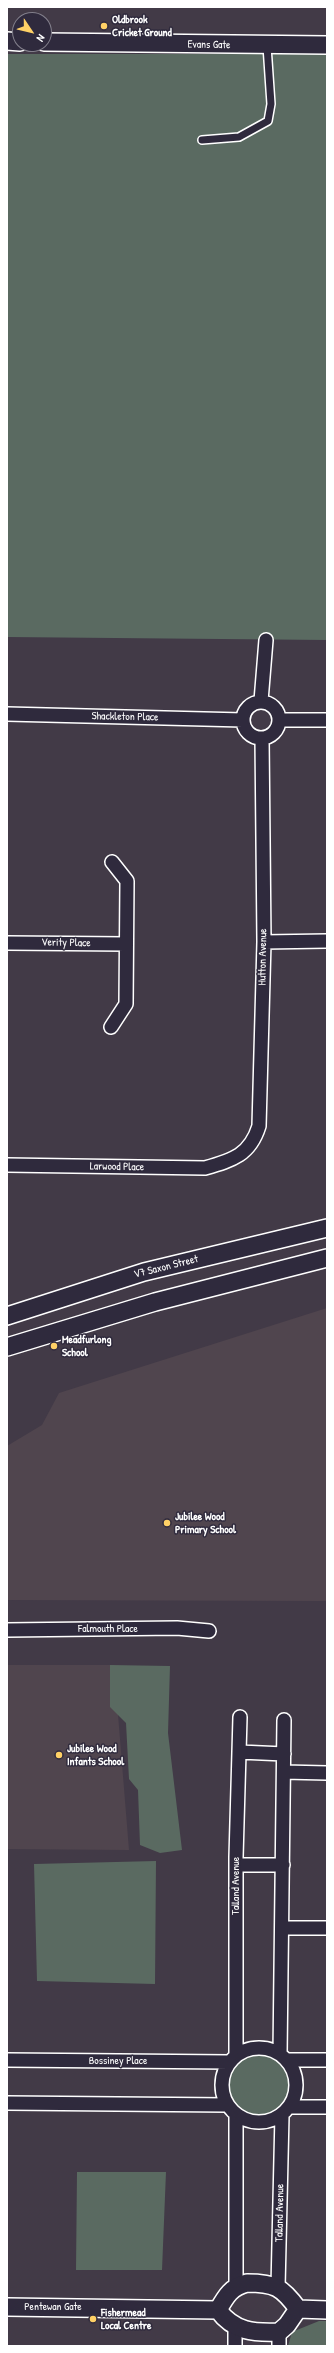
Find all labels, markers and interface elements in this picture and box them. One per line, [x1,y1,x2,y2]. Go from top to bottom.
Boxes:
north arrow [12,12,52,52]
place label: Oldbrook Cricket Ground [112,13,172,39]
marker: Oldbrook Cricket Ground [99,21,109,31]
text: N [34,32,48,45]
street label: Evans Gate [187,38,231,52]
street label: Shackleton Place [91,710,159,724]
street label: Hutton Avenue [256,928,270,986]
street label: Verity Place [41,936,91,950]
street label: Larwood Place [90,1160,144,1174]
street label: V7 Saxon Street [132,1253,200,1281]
place label: Meadfurlong School [62,1333,111,1359]
marker: Meadfurlong School [49,1341,59,1351]
place label: Jubilee Wood Primary School [175,1510,236,1536]
marker: Jubilee Wood Primary School [162,1518,172,1528]
street label: Falmouth Place [78,1622,138,1636]
place label: Jubilee Wood Infants School [67,1742,124,1768]
marker: Jubilee Wood Infants School [54,1750,64,1760]
street label: Talland Avenue [229,1857,243,1915]
street label: Bossiney Place [89,2054,147,2068]
street label: Talland Avenue [273,2184,287,2242]
street label: Pentewan Gate [24,2300,82,2314]
place label: Fishermead Local Centre [101,2306,151,2332]
marker: Fishermead Local Centre [88,2314,98,2324]

